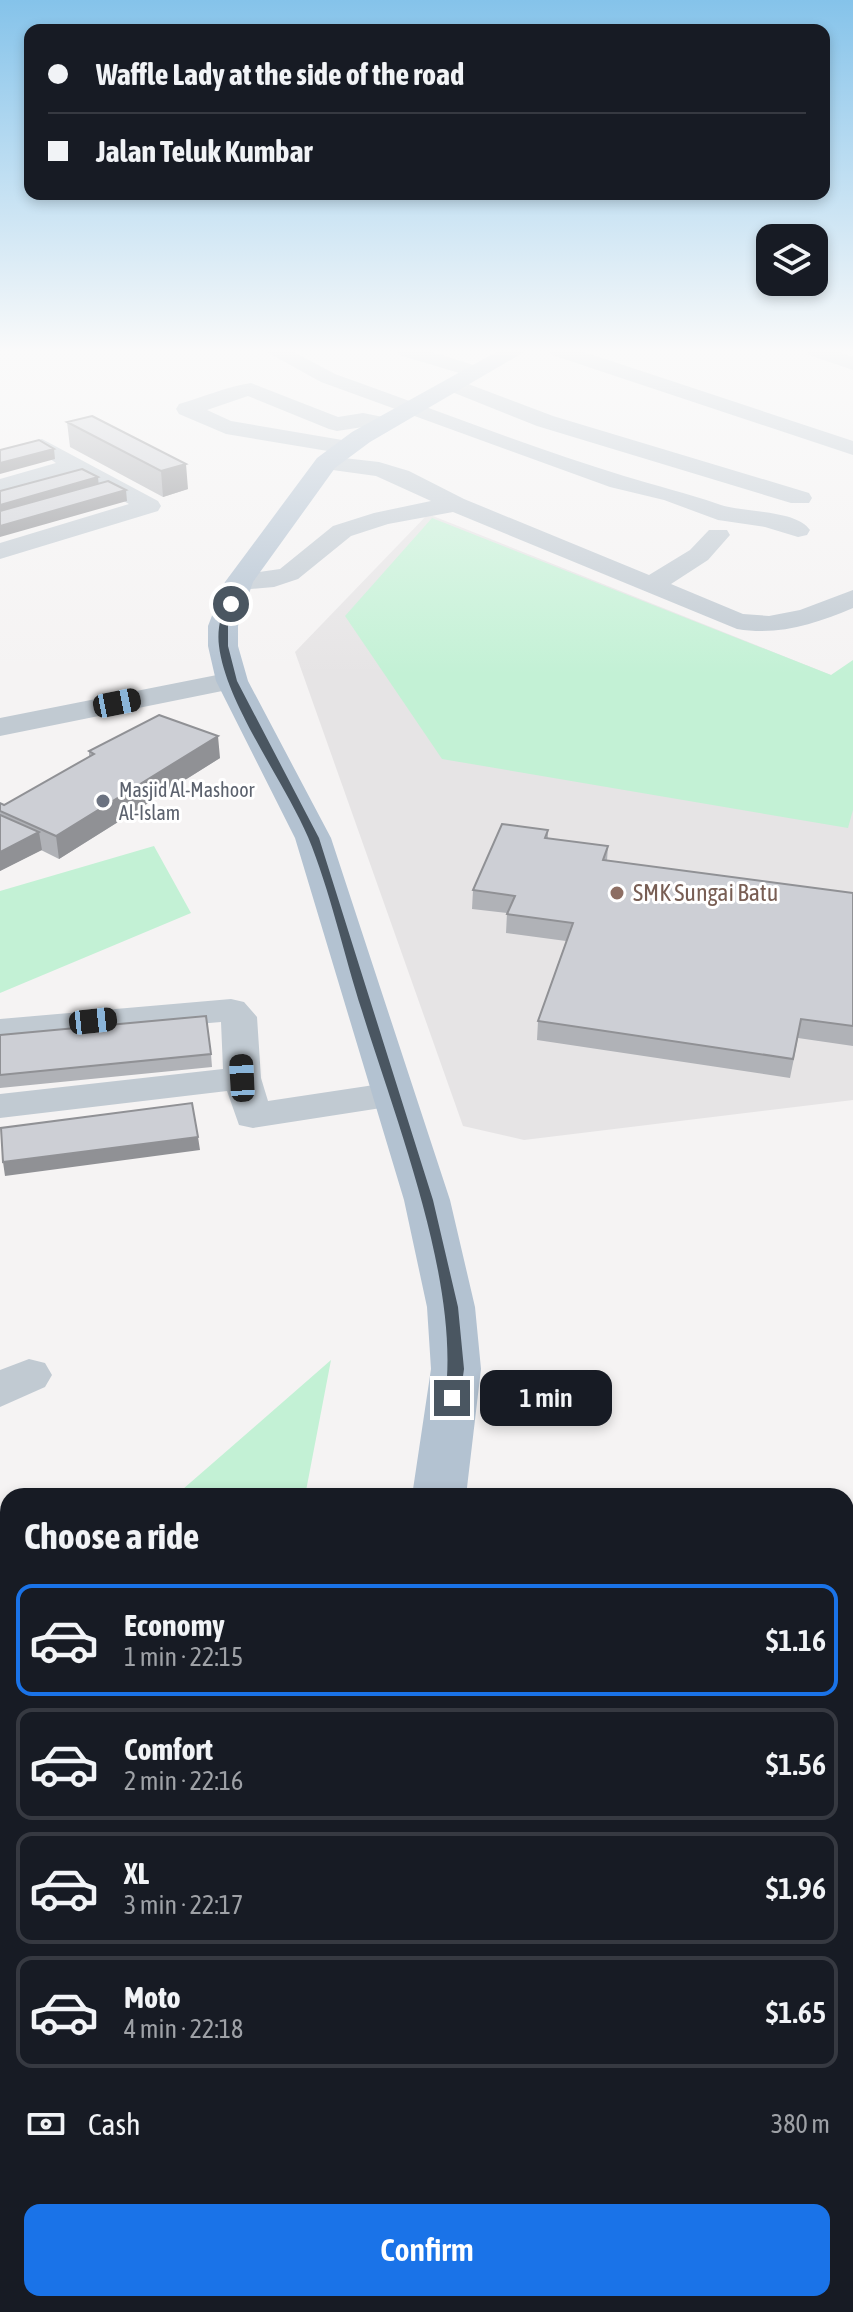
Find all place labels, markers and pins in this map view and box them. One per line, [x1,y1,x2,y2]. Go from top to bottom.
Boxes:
place label: Masjid Al-Mashoor Al-Islam [119,778,256,824]
marker: Masjid Al-Mashoor Al-Islam [94,792,112,810]
place label: SMK Sungai Batu [633,879,778,906]
marker: SMK Sungai Batu [608,884,626,902]

